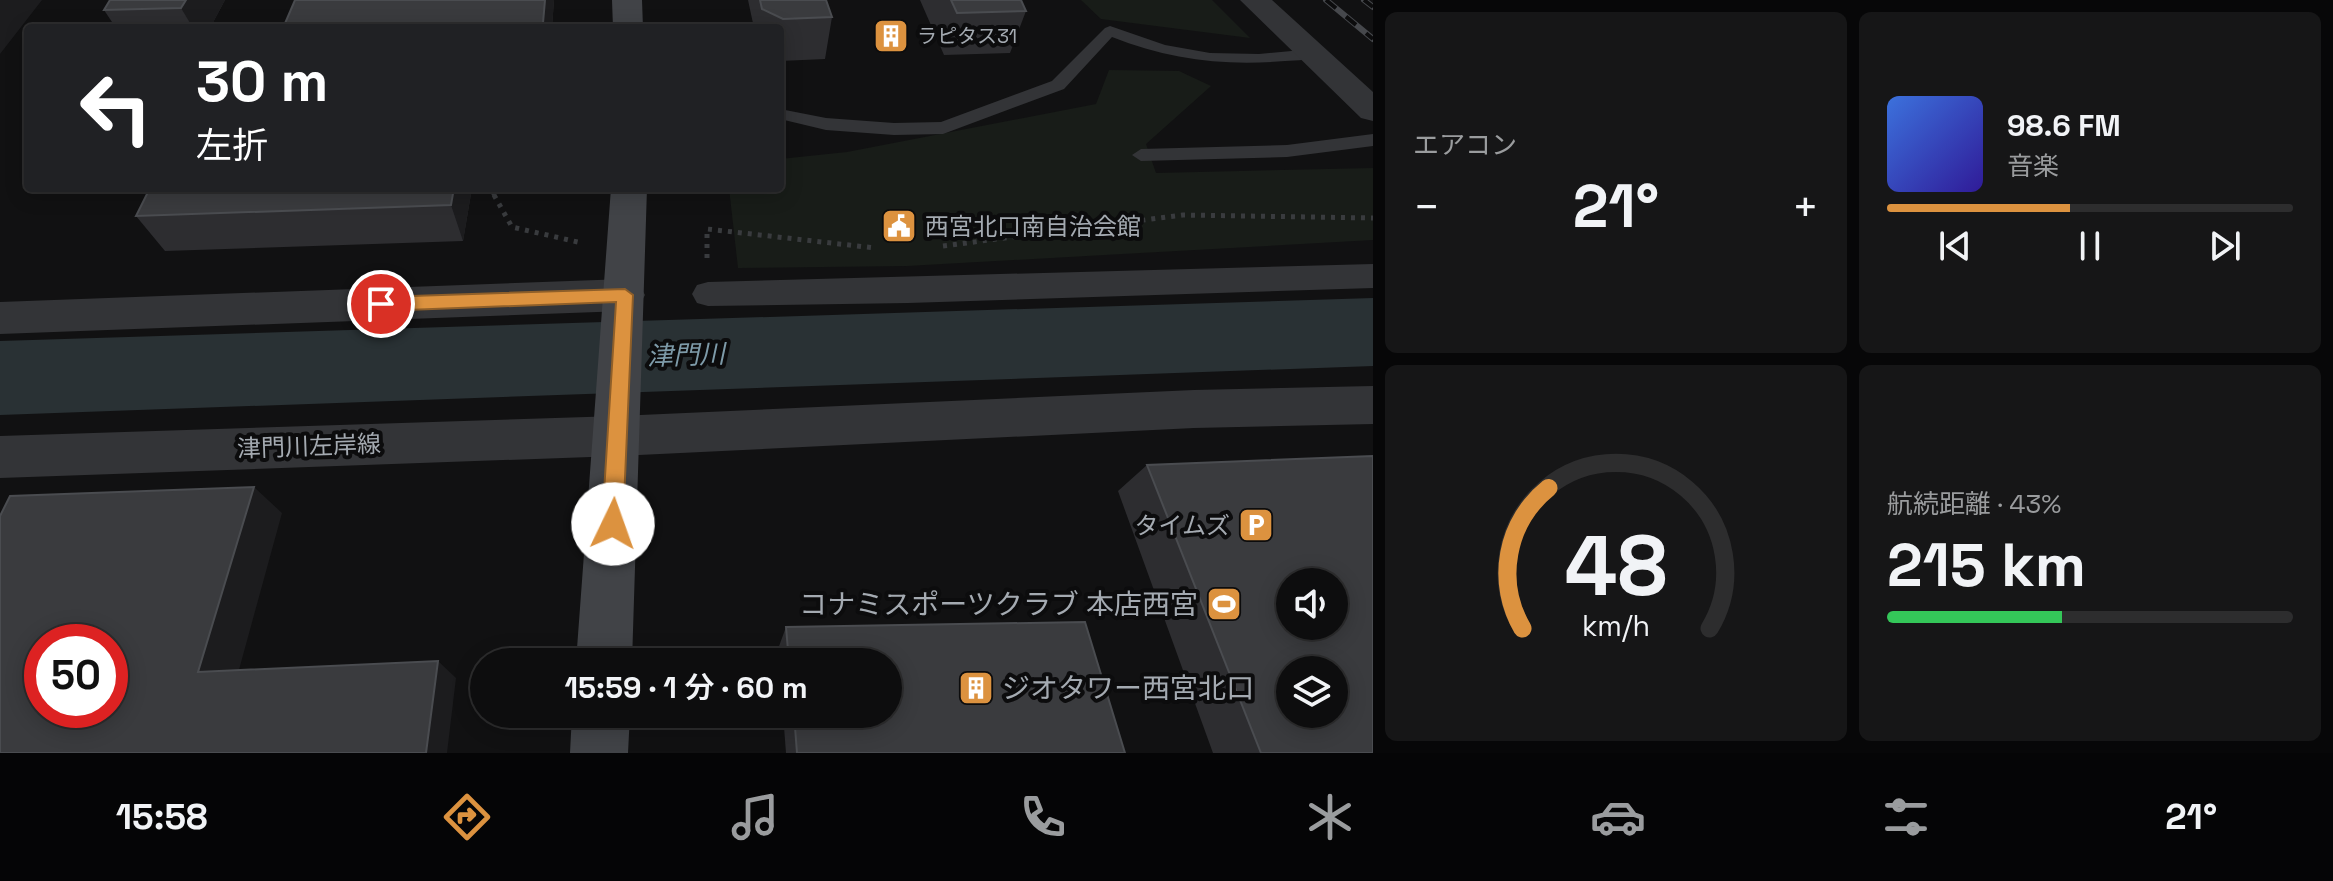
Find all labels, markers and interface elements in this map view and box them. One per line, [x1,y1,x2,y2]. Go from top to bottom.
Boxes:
building icon: ラピタス31 [872,17,910,55]
place label: ラピタス31 [917,23,1017,49]
text: 30 m [196,46,328,117]
icon: left [64,56,168,160]
text: 98.6 FM [2007,106,2121,145]
text: 左折 [196,123,268,169]
text: エアコン [1413,128,1517,162]
text: 音楽 [2007,149,2059,183]
text: 21° [1573,168,1659,245]
text: − [1413,179,1440,235]
text: + [1792,179,1819,235]
public building icon: 西宮北口南自治会館 [880,207,918,245]
place label: 西宮北口南自治会館 [925,211,1141,242]
icon: previous [1933,224,1977,268]
icon: pause [2068,224,2112,268]
icon: next [2203,224,2247,268]
pin [347,270,415,338]
icon: arrive [359,282,403,326]
water label: 津門川 [646,337,729,373]
street label: 津門川左岸線 [237,428,381,464]
position arrow [571,482,655,566]
text: 航続距離 · 43% [1887,487,2061,521]
parking icon: タイムズ [1237,506,1275,544]
place label: タイムズ [1134,510,1230,541]
text: 48 [1565,512,1667,618]
text: 215 km [1887,527,2086,604]
map controls [1276,568,1348,728]
button: sound [1276,568,1348,640]
sports icon: コナミスポーツクラブ 本店西宮 [1205,585,1243,623]
place label: コナミスポーツクラブ 本店西宮 [799,586,1198,622]
text: km/h [1582,608,1650,644]
speed limit sign: 50 [24,624,128,728]
button: layers [1276,656,1348,728]
text: 15:59 · 1 分 · 60 m [565,668,808,707]
building icon: ジオタワー西宮北口 [957,669,995,707]
place label: ジオタワー西宮北口 [1002,670,1254,706]
icon: directions [439,789,495,845]
icon: music [727,789,783,845]
icon: phone [1015,789,1071,845]
icon: climate [1302,789,1358,845]
icon: car [1590,789,1646,845]
icon: filters [1878,789,1934,845]
text: 15:58 [116,794,208,840]
text: 21° [2165,794,2217,840]

